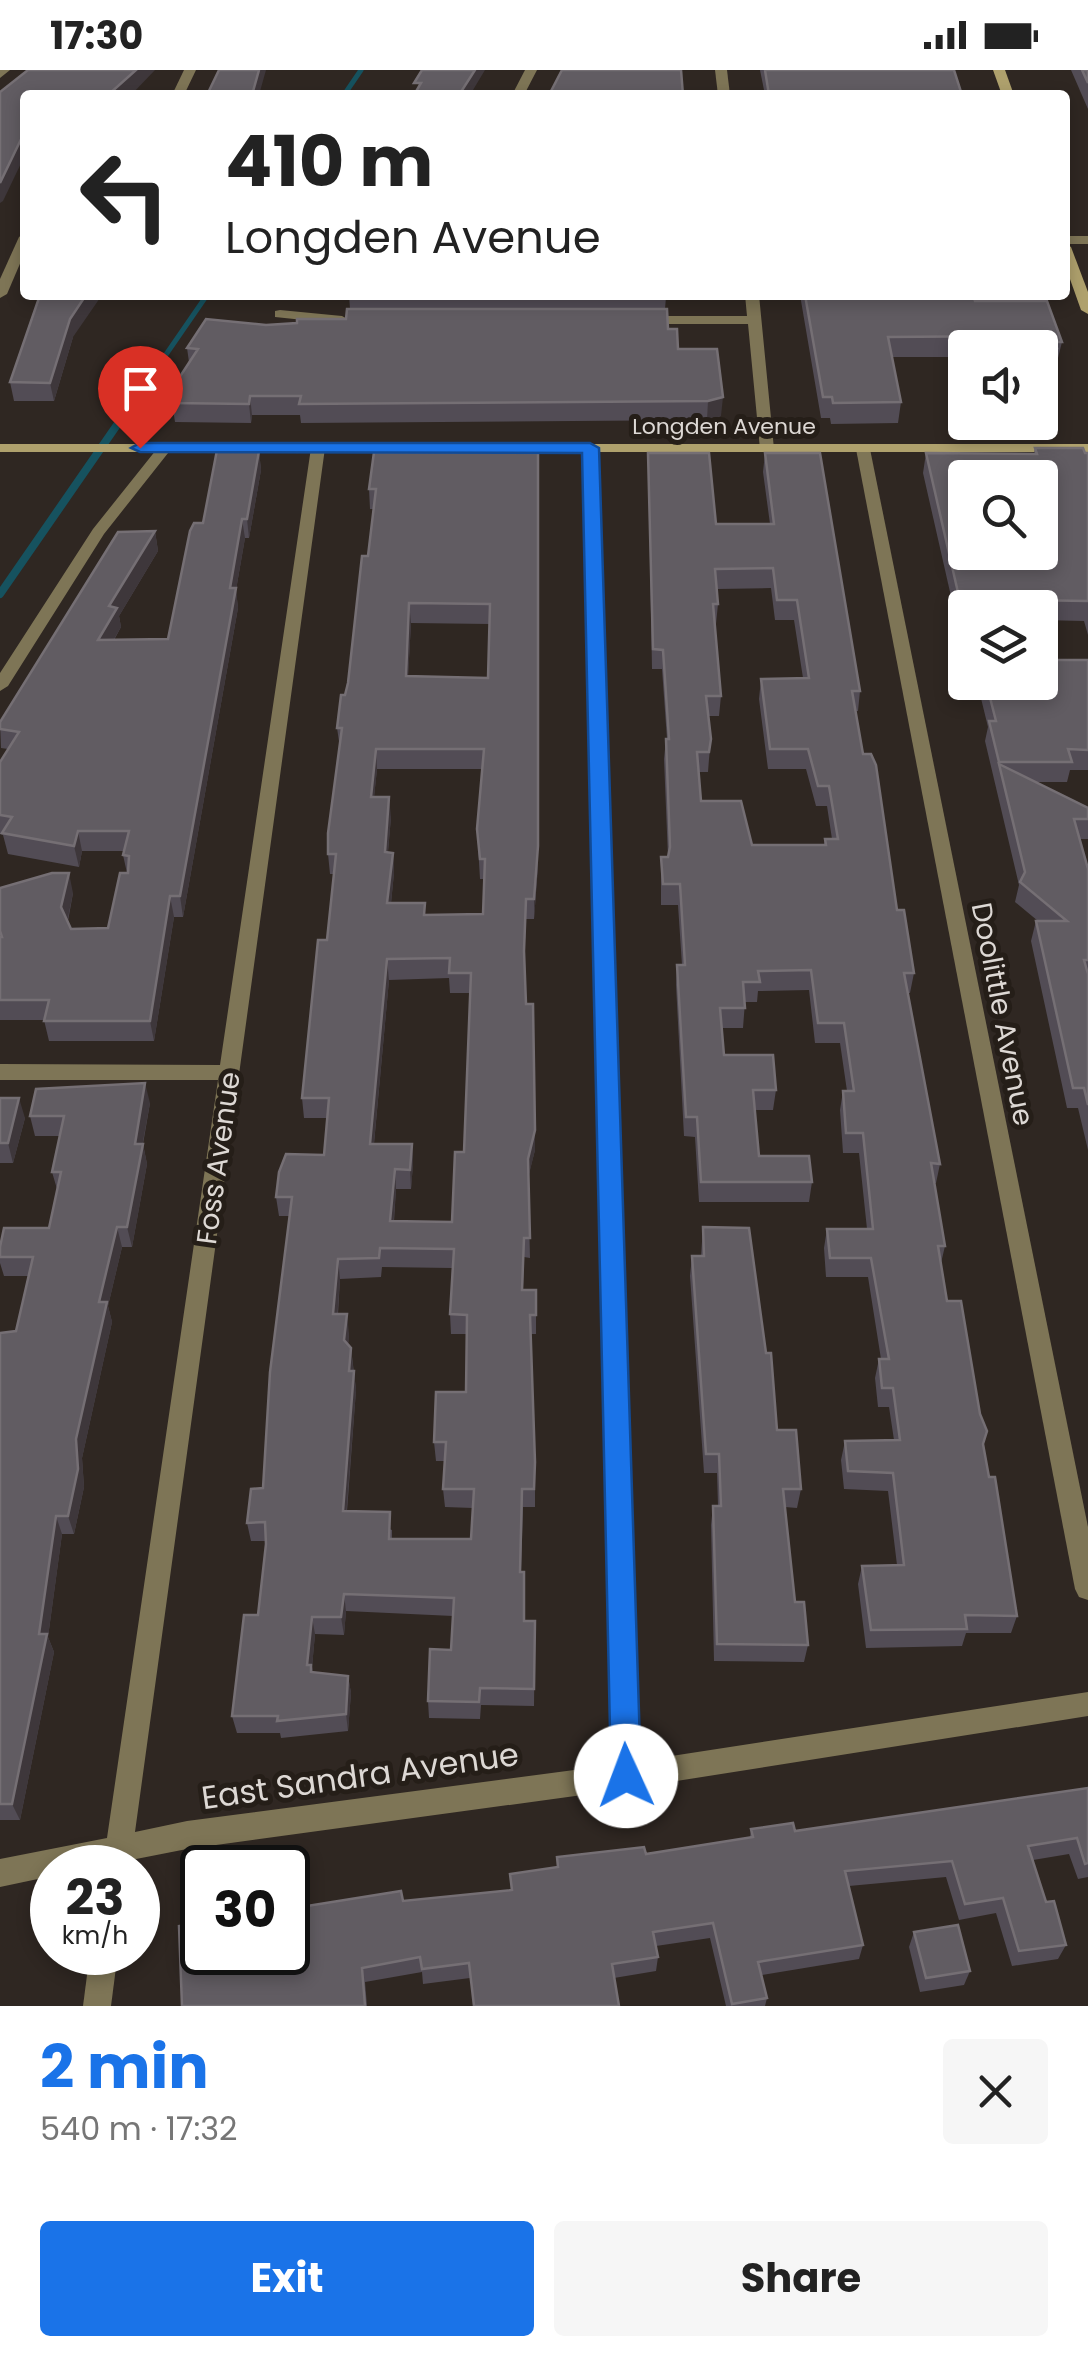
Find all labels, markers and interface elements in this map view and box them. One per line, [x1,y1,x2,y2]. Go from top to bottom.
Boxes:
text: 17:30 [50,9,143,62]
text: 410 m [225,112,433,211]
icon: left [60,130,190,260]
text: Longden Avenue [225,206,601,269]
map controls [948,330,1058,700]
button: sound [948,330,1058,440]
pin [98,346,183,449]
icon: arrive [113,361,168,416]
street label: Longden Avenue [632,411,816,442]
button: search [948,460,1058,570]
button: layers [948,590,1058,700]
street label: Doolittle Avenue [962,899,1043,1129]
street label: Foss Avenue [187,1069,250,1247]
position arrow [574,1724,678,1828]
street label: East Sandra Avenue [198,1731,521,1820]
speed limit sign: 30 [180,1845,310,1975]
text: 23 [66,1862,124,1933]
text: km/h [62,1918,128,1953]
text: 2 min [40,2025,209,2109]
button: close [943,2039,1048,2144]
text: 540 m · 17:32 [40,2106,237,2151]
button: Exit [40,2221,534,2336]
button: Share [554,2221,1048,2336]

